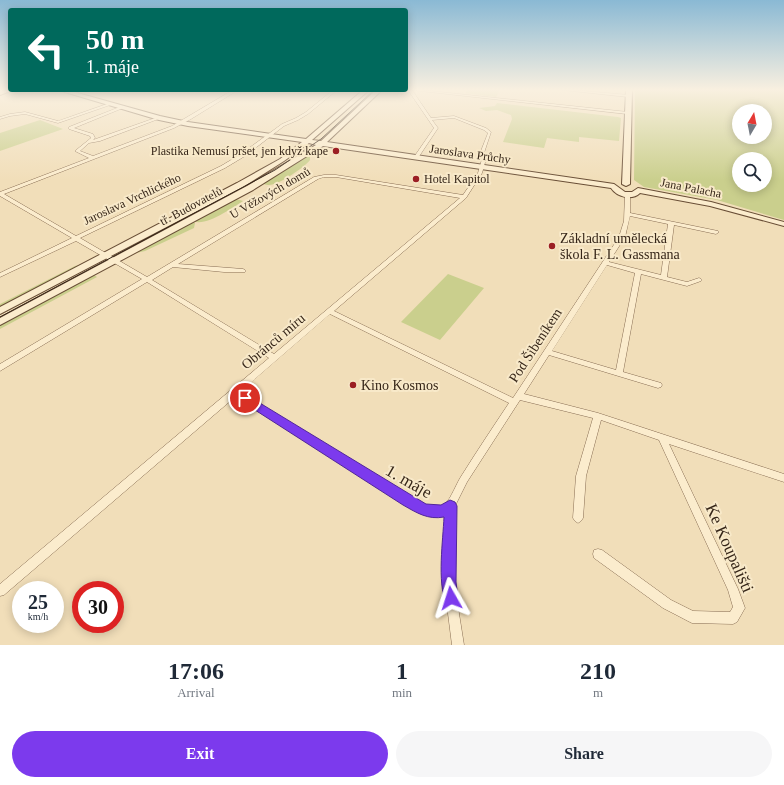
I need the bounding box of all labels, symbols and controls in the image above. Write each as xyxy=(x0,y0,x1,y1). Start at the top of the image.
icon: left xyxy=(20,24,72,76)
text: 50 m xyxy=(86,24,144,55)
text: 1. máje xyxy=(86,57,139,77)
north arrow xyxy=(732,104,772,144)
map controls xyxy=(732,104,772,192)
street label: Jaroslava Průchy xyxy=(429,141,511,167)
place label: Plastika Nemusí pršet, jen když kape xyxy=(151,144,328,158)
marker: Plastika Nemusí pršet, jen když kape xyxy=(331,146,341,156)
button: search xyxy=(732,152,772,192)
street label: U Věžových domů xyxy=(227,164,313,222)
street label: Jaroslava Vrchlického xyxy=(81,170,183,228)
place label: Hotel Kapitol xyxy=(424,172,490,186)
marker: Hotel Kapitol xyxy=(411,174,421,184)
street label: Jana Palacha xyxy=(659,175,723,201)
street label: tř. Budovatelů xyxy=(157,184,225,228)
place label: Základní umělecká škola F. L. Gassmana xyxy=(560,231,681,262)
marker: Základní umělecká škola F. L. Gassmana xyxy=(547,241,557,251)
street label: Pod Šibeníkem xyxy=(505,305,565,385)
street label: Obránců míru xyxy=(239,311,308,372)
place label: Kino Kosmos xyxy=(361,378,438,393)
marker: Kino Kosmos xyxy=(348,380,358,390)
pin xyxy=(228,381,262,415)
icon: arrive xyxy=(234,387,256,409)
street label: 1. máje xyxy=(382,461,435,502)
street label: Ke Koupališti xyxy=(702,501,758,596)
position arrow xyxy=(430,577,472,619)
speed limit sign: 30 xyxy=(72,581,124,633)
text: 25 xyxy=(28,591,48,613)
text: km/h xyxy=(28,611,48,622)
text: 17:06 xyxy=(168,658,224,684)
text: 1 xyxy=(396,658,408,684)
text: 210 xyxy=(580,658,616,684)
text: Arrival xyxy=(177,685,215,700)
text: min xyxy=(392,685,412,700)
text: m xyxy=(593,685,603,700)
button: Exit xyxy=(12,731,388,777)
button: Share xyxy=(396,731,772,777)

